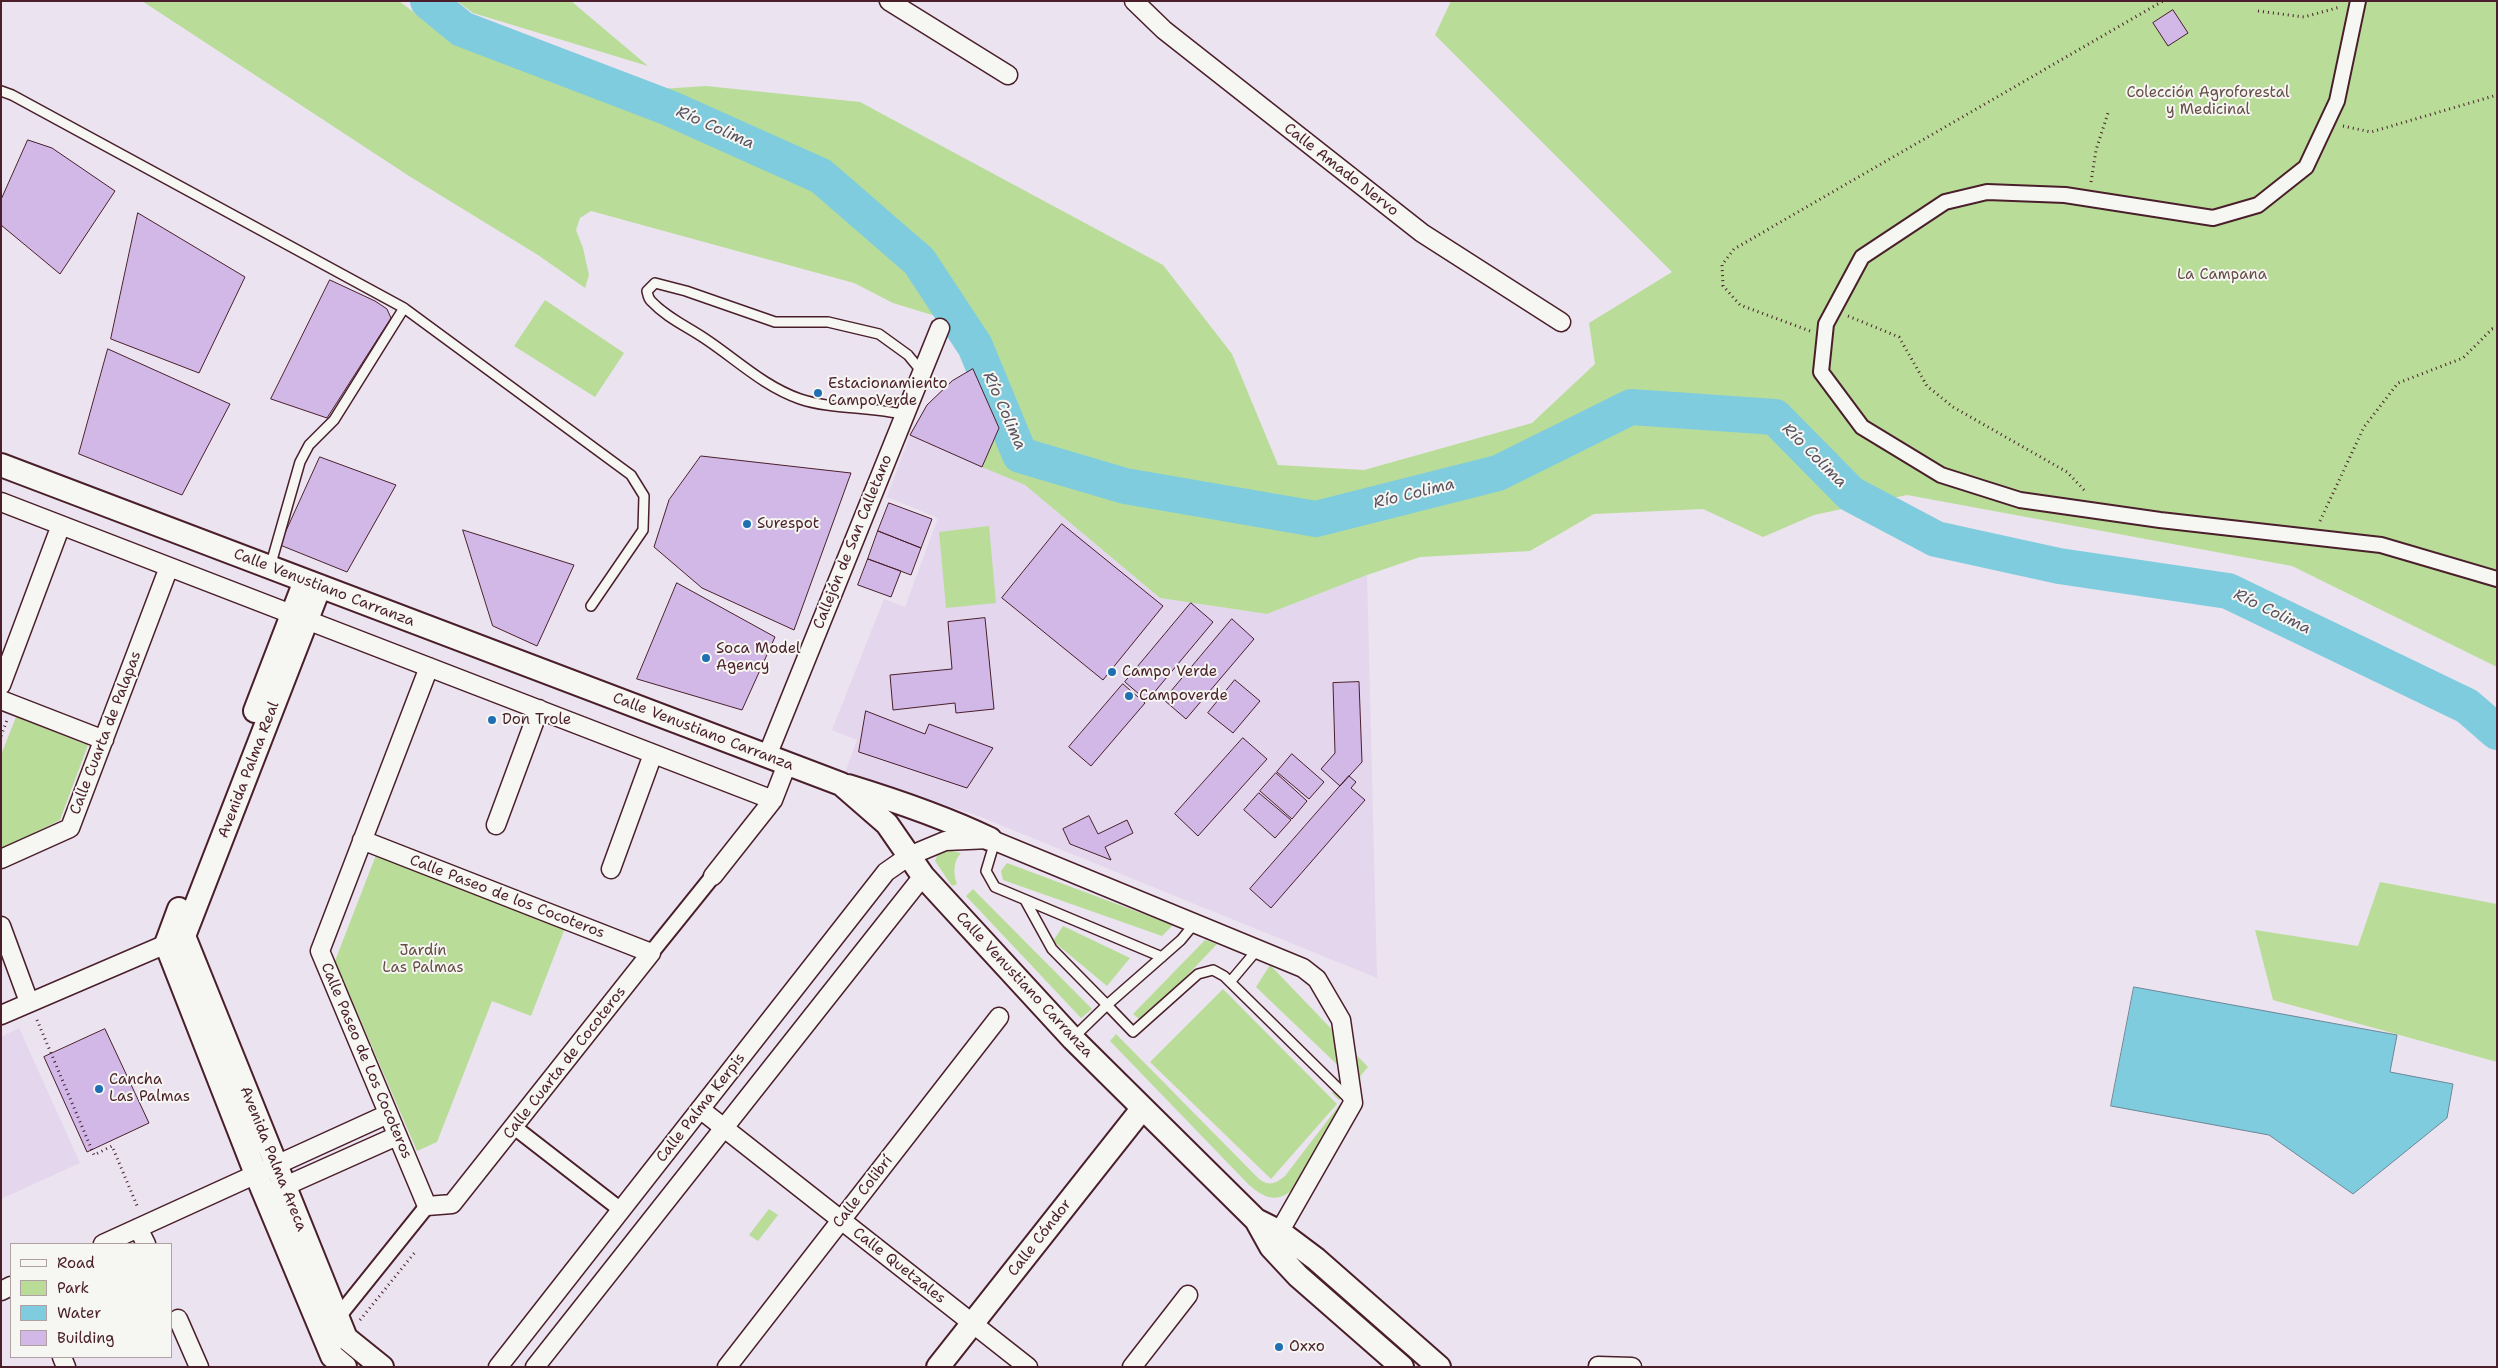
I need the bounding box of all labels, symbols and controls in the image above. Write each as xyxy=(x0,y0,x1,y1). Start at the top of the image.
park label: Colección Agroforestal y Medicinal xyxy=(2126,84,2290,119)
water label: Río Colima xyxy=(673,102,757,154)
street label: Calle Amado Nervo xyxy=(1280,120,1402,220)
park label: La Campana xyxy=(2177,266,2267,284)
water label: Río Colima xyxy=(978,369,1030,453)
place label: Estacionamiento CampoVerde xyxy=(828,375,948,410)
marker: Estacionamiento CampoVerde xyxy=(812,387,824,399)
water label: Río Colima xyxy=(1778,420,1850,492)
street label: Callejón de San Calletano xyxy=(810,452,896,632)
water label: Río Colima xyxy=(1371,475,1457,513)
place label: Surespot xyxy=(757,515,819,533)
marker: Surespot xyxy=(741,518,753,530)
street label: Calle Venustiano Carranza xyxy=(231,545,417,631)
water label: Río Colima xyxy=(2230,585,2314,639)
place label: Soca Model Agency xyxy=(716,640,801,675)
street label: Calle Cuarta de Palapas xyxy=(66,649,146,817)
marker: Soca Model Agency xyxy=(700,652,712,664)
place label: Campo Verde xyxy=(1122,663,1217,681)
marker: Campo Verde xyxy=(1106,666,1118,678)
place label: Campoverde xyxy=(1139,687,1228,705)
street label: Calle Venustiano Carranza xyxy=(610,689,796,775)
marker: Campoverde xyxy=(1123,690,1135,702)
street label: Avenida Palma Real xyxy=(215,699,283,841)
place label: Don Trole xyxy=(502,711,571,729)
marker: Don Trole xyxy=(486,714,498,726)
street label: Calle Paseo de los Cocoteros xyxy=(407,851,607,943)
street label: Calle Venustiano Carranza xyxy=(952,908,1096,1062)
park label: Jardín Las Palmas xyxy=(382,942,464,977)
street label: Calle Paseo de Los Cocoteros xyxy=(316,960,416,1162)
street label: Calle Cuarta de Cocoteros xyxy=(500,983,630,1143)
street label: Calle Palma Kerpis xyxy=(653,1050,749,1166)
place label: Cancha Las Palmas xyxy=(109,1071,190,1106)
marker: Cancha Las Palmas xyxy=(93,1083,105,1095)
street label: Avenida Palma Areca xyxy=(236,1084,310,1234)
street label: Calle Colibrí xyxy=(829,1152,897,1232)
street label: Calle Cóndor xyxy=(1004,1196,1076,1280)
street label: Calle Quetzales xyxy=(849,1224,949,1308)
legend xyxy=(10,1243,172,1358)
text: Road xyxy=(57,1253,95,1273)
text: Park xyxy=(57,1278,89,1298)
text: Water xyxy=(57,1303,101,1323)
text: Building xyxy=(57,1328,114,1348)
place label: Oxxo xyxy=(1289,1338,1325,1356)
marker: Oxxo xyxy=(1273,1341,1285,1353)

